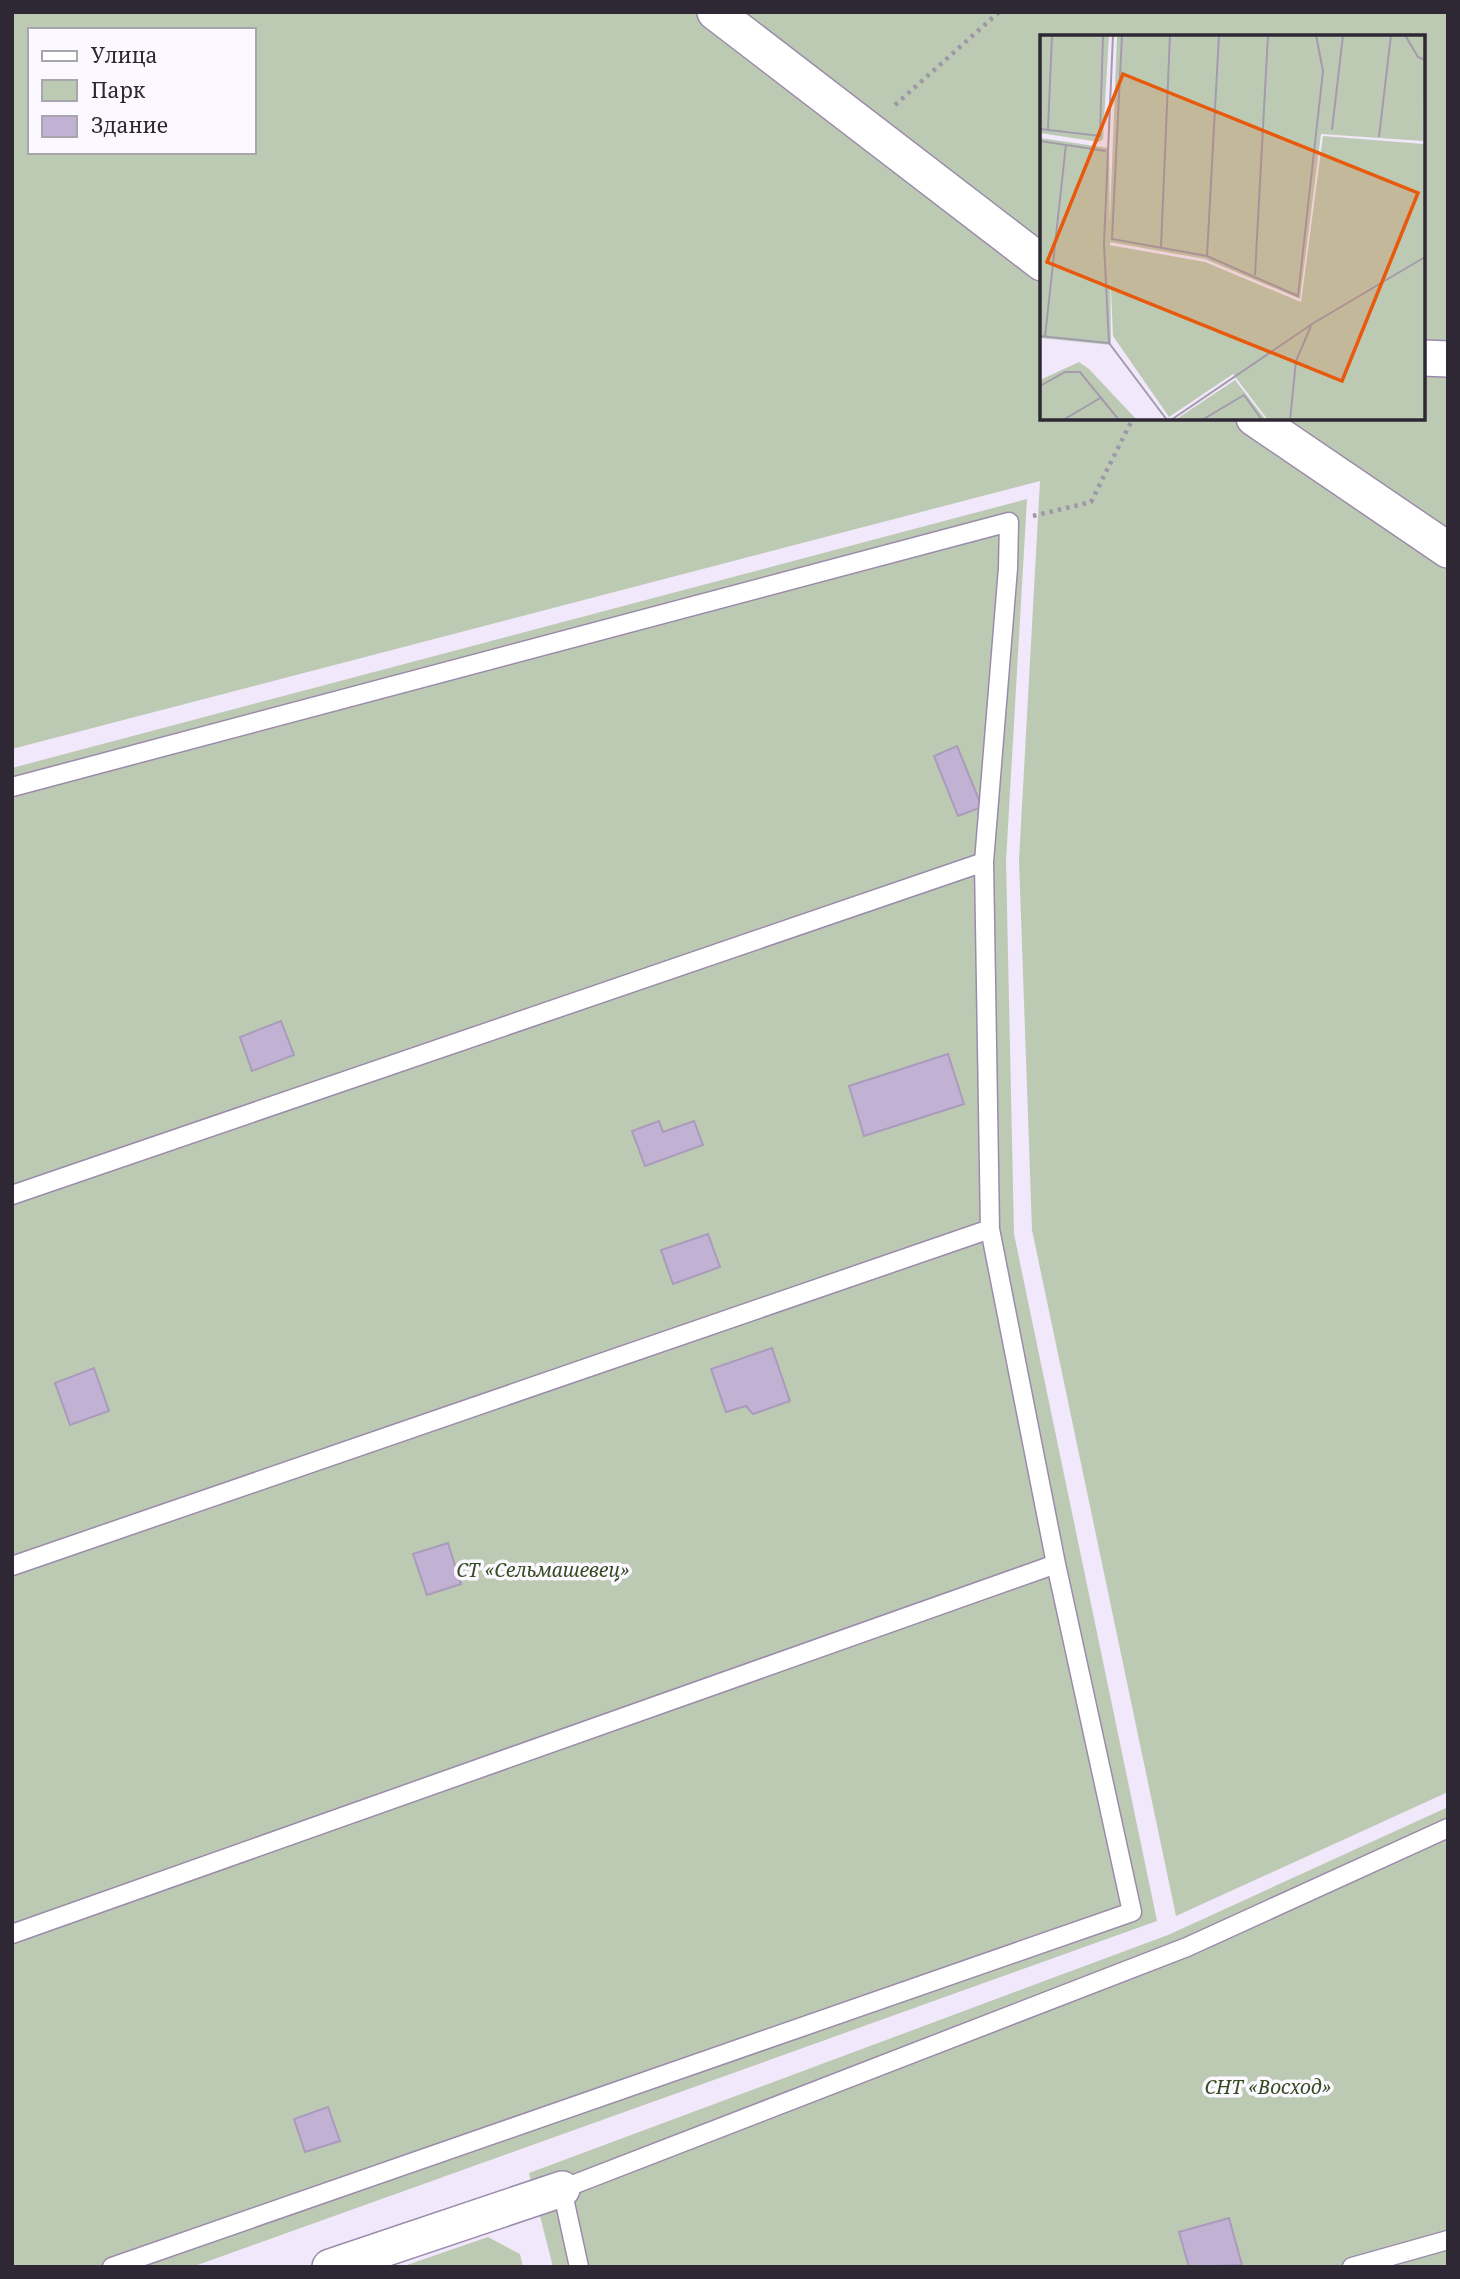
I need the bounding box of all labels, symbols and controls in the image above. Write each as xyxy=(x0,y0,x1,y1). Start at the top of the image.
legend xyxy=(28,28,256,154)
inset map xyxy=(1040,35,1425,420)
text: Улица xyxy=(91,41,158,69)
text: Парк xyxy=(91,76,146,104)
text: Здание xyxy=(91,111,168,139)
park label: СТ «Сельмашевец» xyxy=(456,1557,630,1583)
park label: СНТ «Восход» xyxy=(1204,2074,1332,2100)

